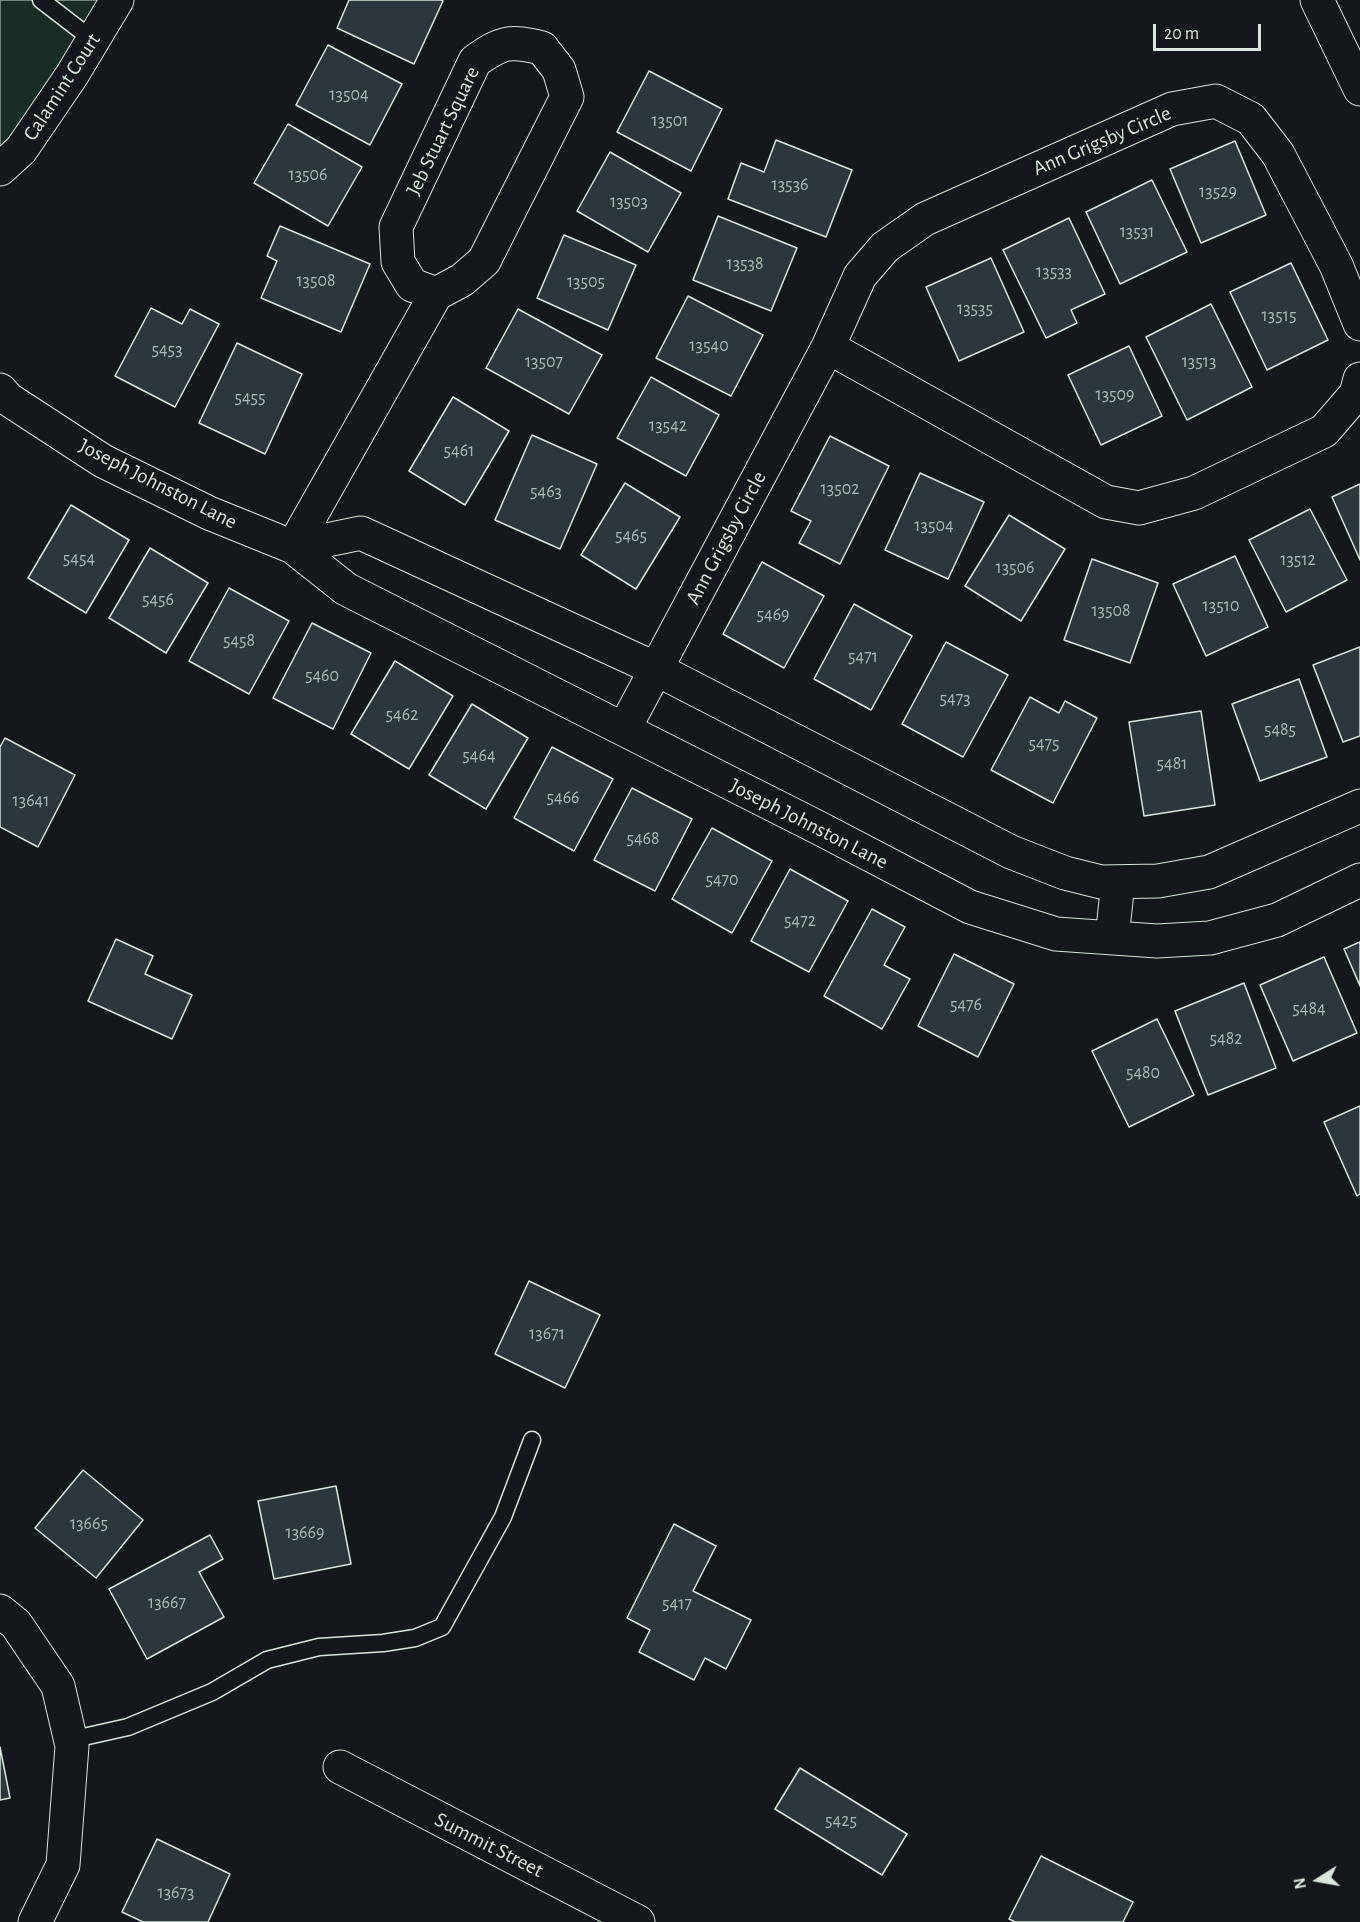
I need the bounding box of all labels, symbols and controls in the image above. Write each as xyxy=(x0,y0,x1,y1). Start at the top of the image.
scale bar xyxy=(1156,12,1264,50)
text: 20 m xyxy=(1164,25,1199,43)
street label: Calamint Court xyxy=(18,29,106,145)
street label: Jeb Stuart Square xyxy=(401,62,485,200)
house number: 13504 xyxy=(329,84,369,106)
street label: Ann Grigsby Circle xyxy=(1029,101,1175,181)
house number: 13501 xyxy=(652,110,688,132)
house number: 13506 xyxy=(288,164,328,186)
house number: 13536 xyxy=(771,174,809,196)
house number: 13529 xyxy=(1199,181,1237,203)
house number: 13503 xyxy=(610,191,648,213)
house number: 13531 xyxy=(1120,221,1154,243)
house number: 13538 xyxy=(726,253,764,275)
house number: 13533 xyxy=(1036,261,1072,283)
house number: 13508 xyxy=(296,270,336,292)
house number: 13505 xyxy=(567,271,605,293)
house number: 13535 xyxy=(957,298,993,320)
house number: 13515 xyxy=(1262,305,1296,327)
house number: 13540 xyxy=(689,335,729,357)
house number: 5453 xyxy=(151,339,183,361)
house number: 13507 xyxy=(525,351,563,373)
house number: 13513 xyxy=(1182,351,1216,373)
house number: 13509 xyxy=(1095,384,1135,406)
house number: 5455 xyxy=(234,387,266,409)
house number: 13542 xyxy=(649,415,687,437)
street label: Joseph Johnston Lane xyxy=(75,433,241,535)
house number: 5461 xyxy=(444,440,474,462)
street label: Ann Grigsby Circle xyxy=(680,467,772,609)
house number: 13502 xyxy=(821,478,859,500)
house number: 5463 xyxy=(530,481,562,503)
house number: 13504 xyxy=(914,515,954,537)
house number: 5465 xyxy=(615,525,647,547)
house number: 5454 xyxy=(63,548,95,570)
house number: 13512 xyxy=(1280,549,1316,571)
house number: 13506 xyxy=(995,557,1035,579)
house number: 5456 xyxy=(142,589,174,611)
house number: 13510 xyxy=(1203,595,1239,617)
house number: 13508 xyxy=(1091,600,1131,622)
house number: 5469 xyxy=(756,604,790,626)
house number: 5458 xyxy=(223,630,255,652)
house number: 5471 xyxy=(848,646,878,668)
house number: 5460 xyxy=(305,665,339,687)
house number: 5473 xyxy=(939,688,971,710)
house number: 5462 xyxy=(386,704,418,726)
house number: 5485 xyxy=(1264,719,1296,741)
house number: 5475 xyxy=(1028,733,1060,755)
house number: 5464 xyxy=(462,745,496,767)
house number: 5481 xyxy=(1157,753,1187,775)
street label: Joseph Johnston Lane xyxy=(726,773,892,875)
house number: 5466 xyxy=(546,787,580,809)
house number: 13641 xyxy=(13,790,49,812)
house number: 5468 xyxy=(626,828,660,850)
house number: 5470 xyxy=(705,869,739,891)
house number: 5472 xyxy=(784,910,816,932)
house number: 5476 xyxy=(950,994,982,1016)
house number: 5484 xyxy=(1292,998,1326,1020)
house number: 5482 xyxy=(1210,1028,1242,1050)
house number: 5480 xyxy=(1126,1062,1160,1084)
house number: 13671 xyxy=(529,1323,565,1345)
house number: 13665 xyxy=(70,1513,108,1535)
house number: 13669 xyxy=(286,1522,324,1544)
house number: 13667 xyxy=(148,1592,186,1614)
house number: 5417 xyxy=(662,1593,692,1615)
street label: Summit Street xyxy=(430,1807,548,1883)
house number: 5425 xyxy=(825,1810,857,1832)
north arrow xyxy=(1288,1850,1348,1910)
text: N xyxy=(1291,1876,1309,1890)
house number: 13673 xyxy=(158,1882,194,1904)

